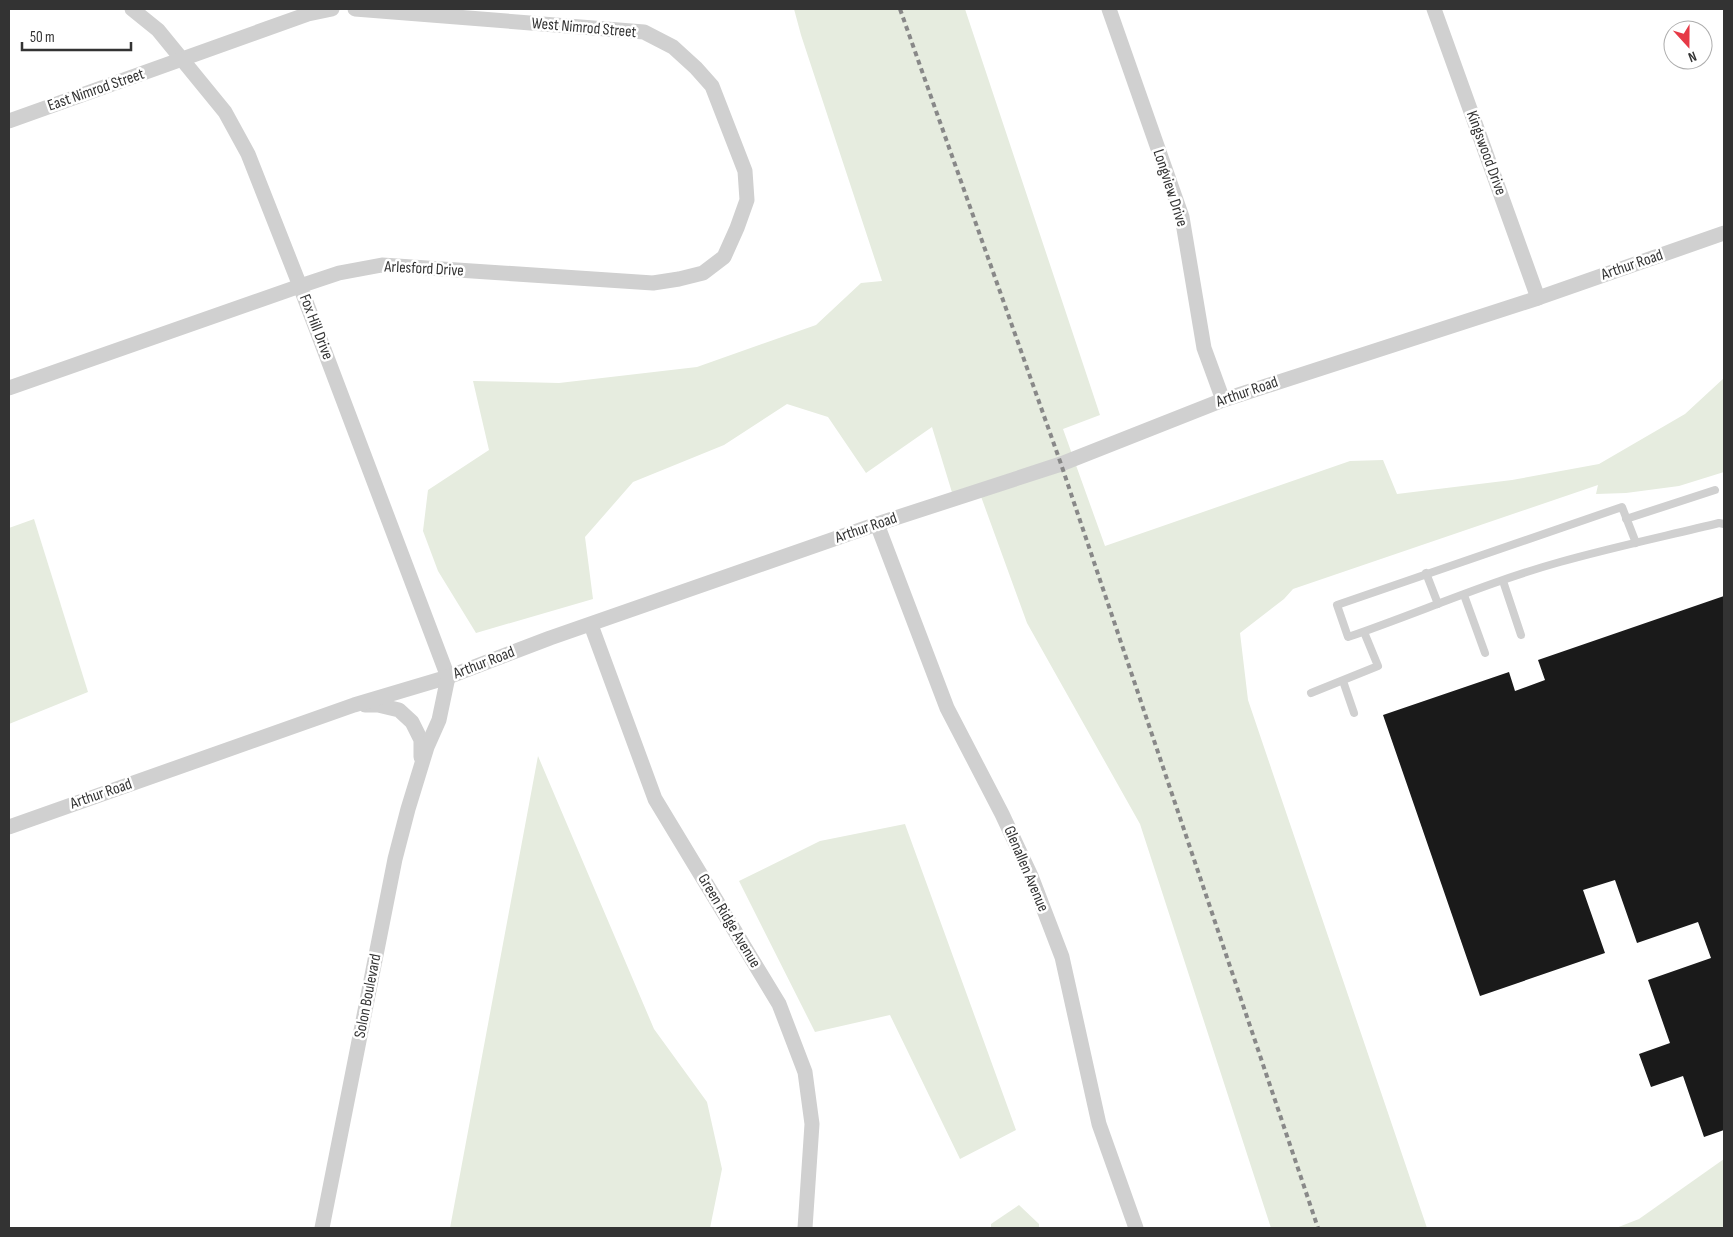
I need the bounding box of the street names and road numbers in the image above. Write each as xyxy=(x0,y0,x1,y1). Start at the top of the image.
street label: West Nimrod Street xyxy=(531,14,637,42)
street label: East Nimrod Street xyxy=(45,65,147,115)
street label: Kingswood Drive xyxy=(1462,108,1510,198)
street label: Longview Drive xyxy=(1149,147,1191,229)
street label: Arthur Road xyxy=(1598,246,1665,285)
street label: Arlesford Drive xyxy=(383,257,464,281)
street label: Fox Hill Drive xyxy=(295,292,337,362)
street label: Arthur Road xyxy=(1213,373,1280,412)
street label: Arthur Road xyxy=(832,509,899,548)
street label: Arthur Road xyxy=(450,643,517,684)
street label: Arthur Road xyxy=(67,775,134,814)
street label: Glenallen Avenue xyxy=(999,823,1053,915)
street label: Green Ridge Avenue xyxy=(694,871,764,971)
street label: Solon Boulevard xyxy=(351,952,385,1040)

